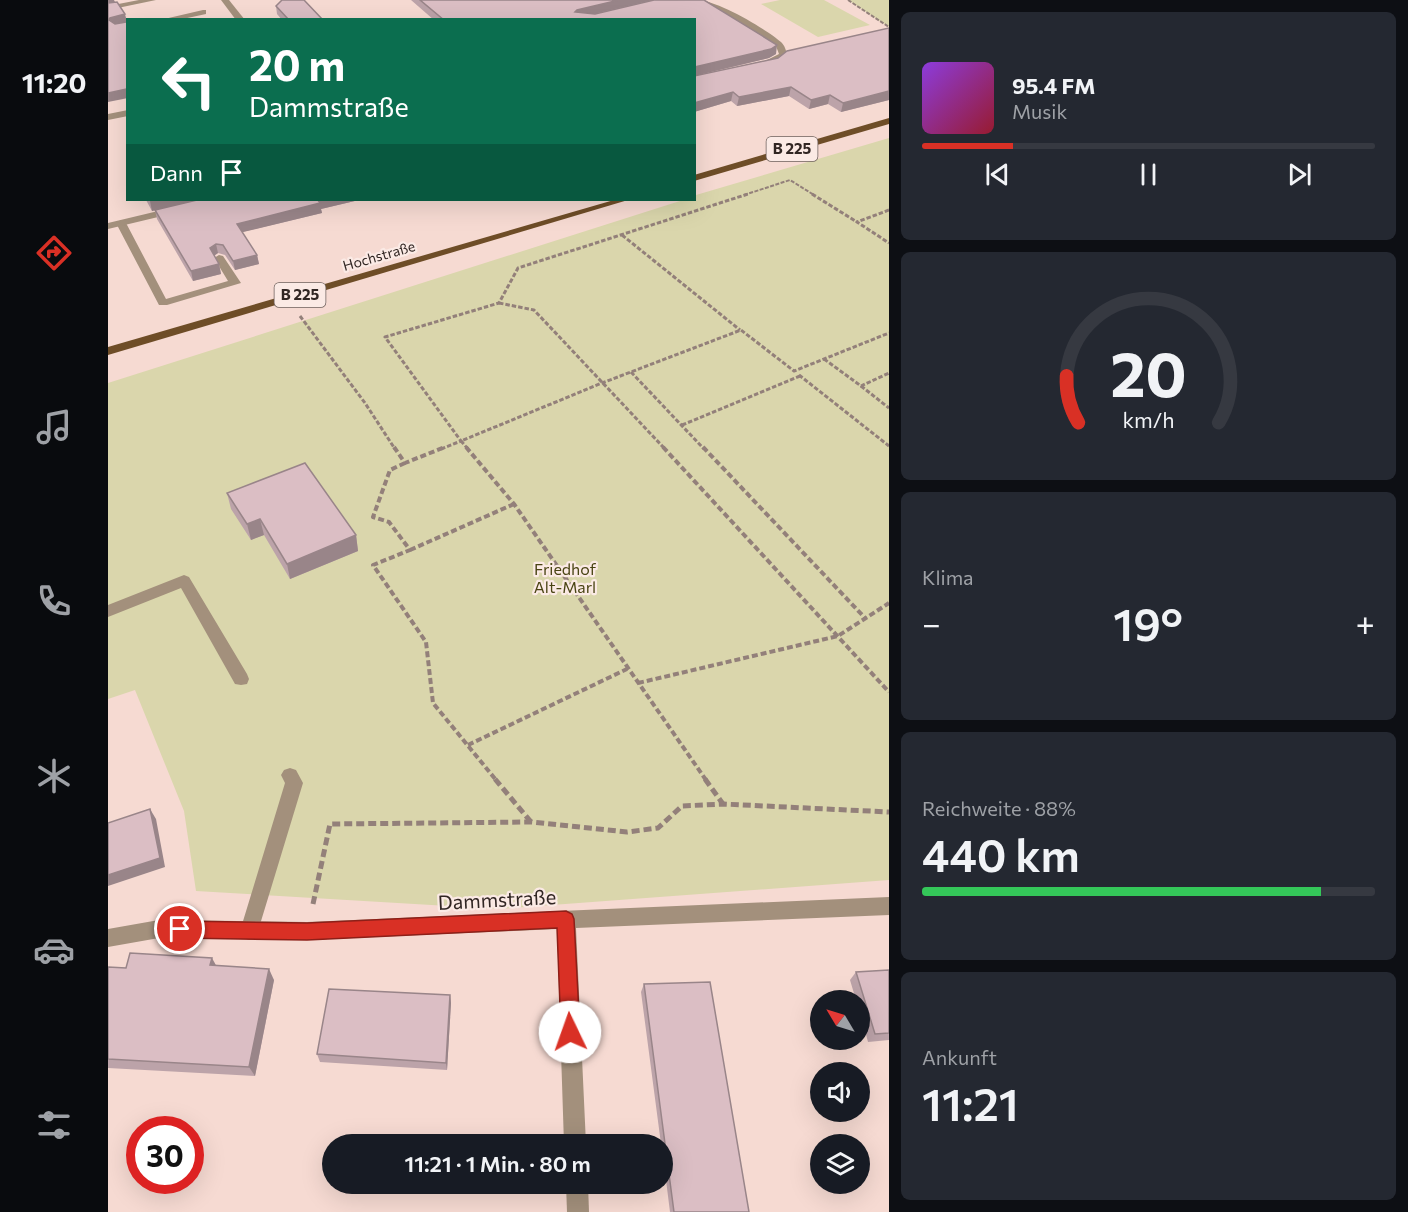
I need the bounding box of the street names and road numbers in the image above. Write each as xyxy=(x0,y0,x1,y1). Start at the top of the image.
road number: B 225 xyxy=(766,137,818,161)
street label: Hochstraße xyxy=(341,237,417,274)
road number: B 225 xyxy=(274,283,326,307)
street label: Dammstraße xyxy=(437,884,557,914)

